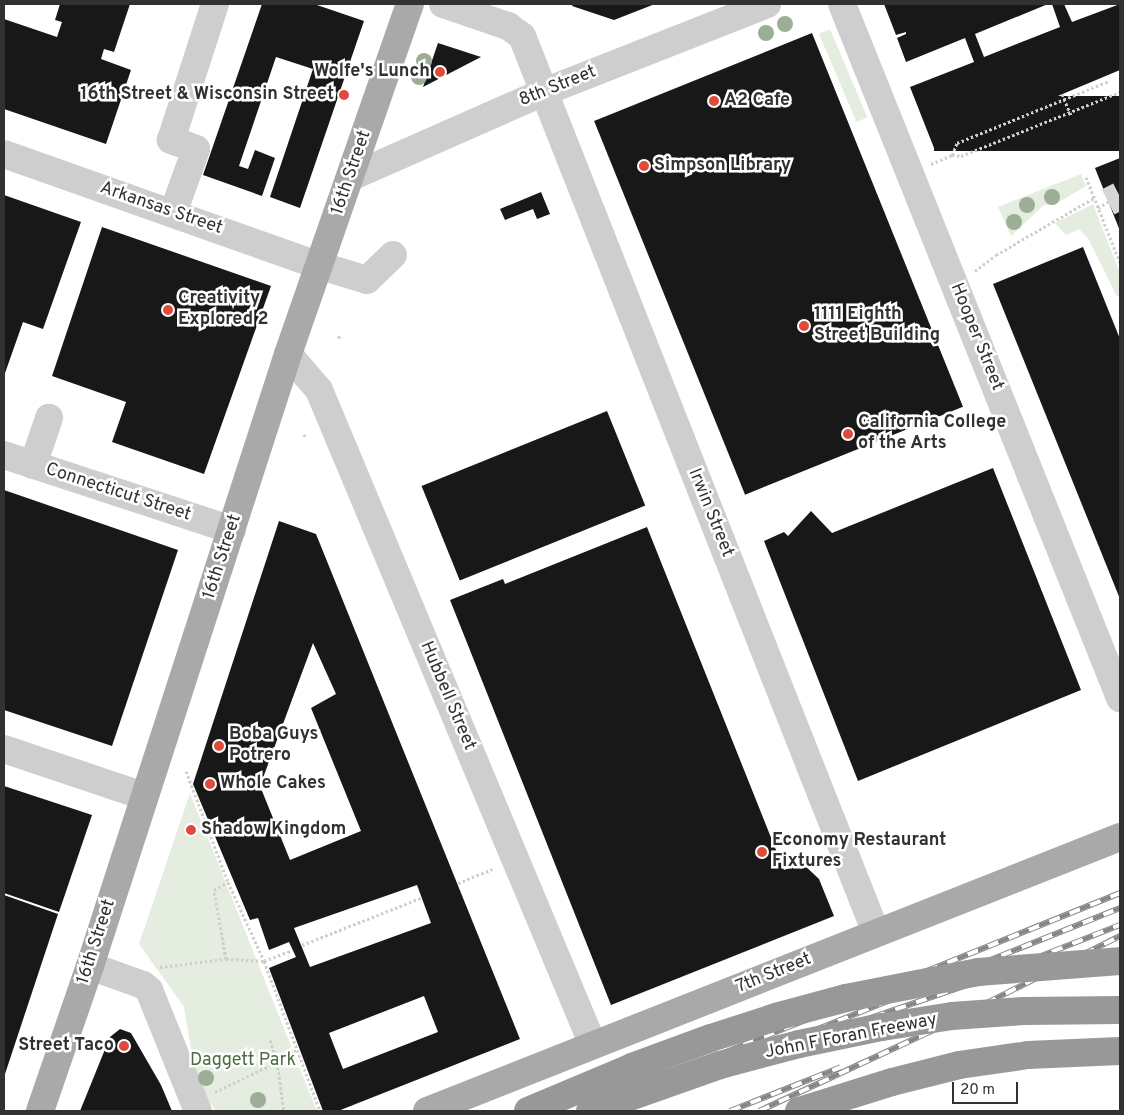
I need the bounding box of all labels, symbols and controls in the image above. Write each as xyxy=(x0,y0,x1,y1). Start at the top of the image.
place label: Wolfe's Lunch xyxy=(314,61,430,83)
street label: 8th Street xyxy=(516,62,600,112)
marker: Wolfe's Lunch xyxy=(434,66,446,78)
place label: 16th Street & Wisconsin Street xyxy=(80,84,334,106)
marker: 16th Street & Wisconsin Street xyxy=(338,89,350,101)
place label: A2 Cafe xyxy=(724,90,790,112)
marker: A2 Cafe xyxy=(708,95,720,107)
street label: 16th Street xyxy=(327,128,377,218)
place label: Simpson Library xyxy=(654,155,791,177)
marker: Simpson Library xyxy=(638,160,650,172)
street label: Arkansas Street xyxy=(97,178,225,240)
street label: Hooper Street xyxy=(945,280,1007,394)
place label: Creativity Explored 2 xyxy=(178,289,269,332)
marker: Creativity Explored 2 xyxy=(162,304,174,316)
place label: 1111 Eighth Street Building xyxy=(814,305,940,348)
marker: 1111 Eighth Street Building xyxy=(798,320,810,332)
place label: California College of the Arts xyxy=(858,413,1006,456)
marker: California College of the Arts xyxy=(842,428,854,440)
street label: Connecticut Street xyxy=(42,459,194,527)
street label: Irwin Street xyxy=(682,466,738,560)
street label: 16th Street xyxy=(199,512,247,602)
street label: Hubbell Street xyxy=(414,638,480,754)
place label: Boba Guys Potrero xyxy=(229,725,318,768)
marker: Boba Guys Potrero xyxy=(213,740,225,752)
place label: Whole Cakes xyxy=(220,773,326,795)
marker: Whole Cakes xyxy=(204,778,216,790)
place label: Shadow Kingdom xyxy=(201,819,346,841)
marker: Shadow Kingdom xyxy=(185,824,197,836)
place label: Economy Restaurant Fixtures xyxy=(772,831,946,874)
marker: Economy Restaurant Fixtures xyxy=(756,846,768,858)
street label: 16th Street xyxy=(73,897,121,987)
street label: 7th Street xyxy=(733,949,815,999)
street label: John F Foran Freeway xyxy=(763,1010,939,1064)
place label: Street Taco xyxy=(18,1035,114,1057)
marker: Street Taco xyxy=(118,1040,130,1052)
park label: Daggett Park xyxy=(190,1050,296,1072)
scale bar xyxy=(954,1072,1020,1104)
text: 20 m xyxy=(960,1081,995,1100)

